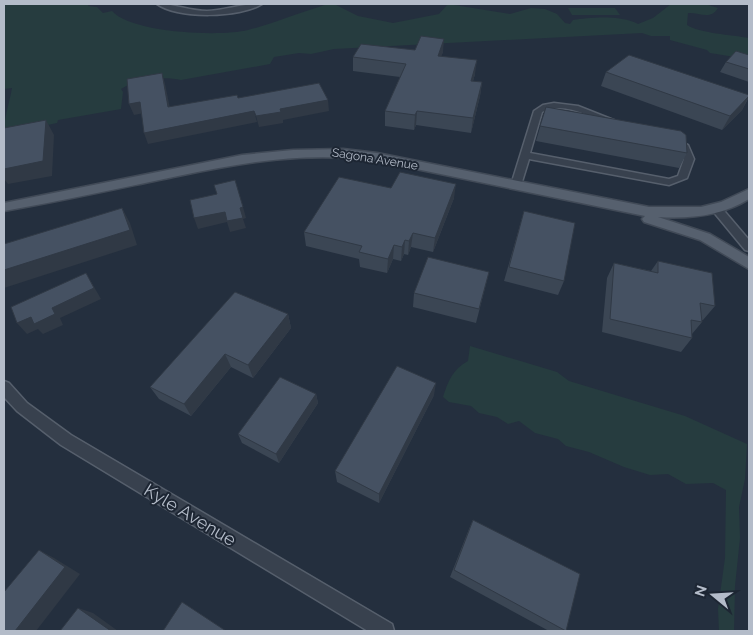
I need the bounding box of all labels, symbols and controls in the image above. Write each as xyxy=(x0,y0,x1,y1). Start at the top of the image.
street label: Sagona Avenue xyxy=(331,145,419,173)
street label: Kyle Avenue xyxy=(141,479,240,550)
north arrow xyxy=(688,570,738,620)
text: N xyxy=(691,583,710,599)

